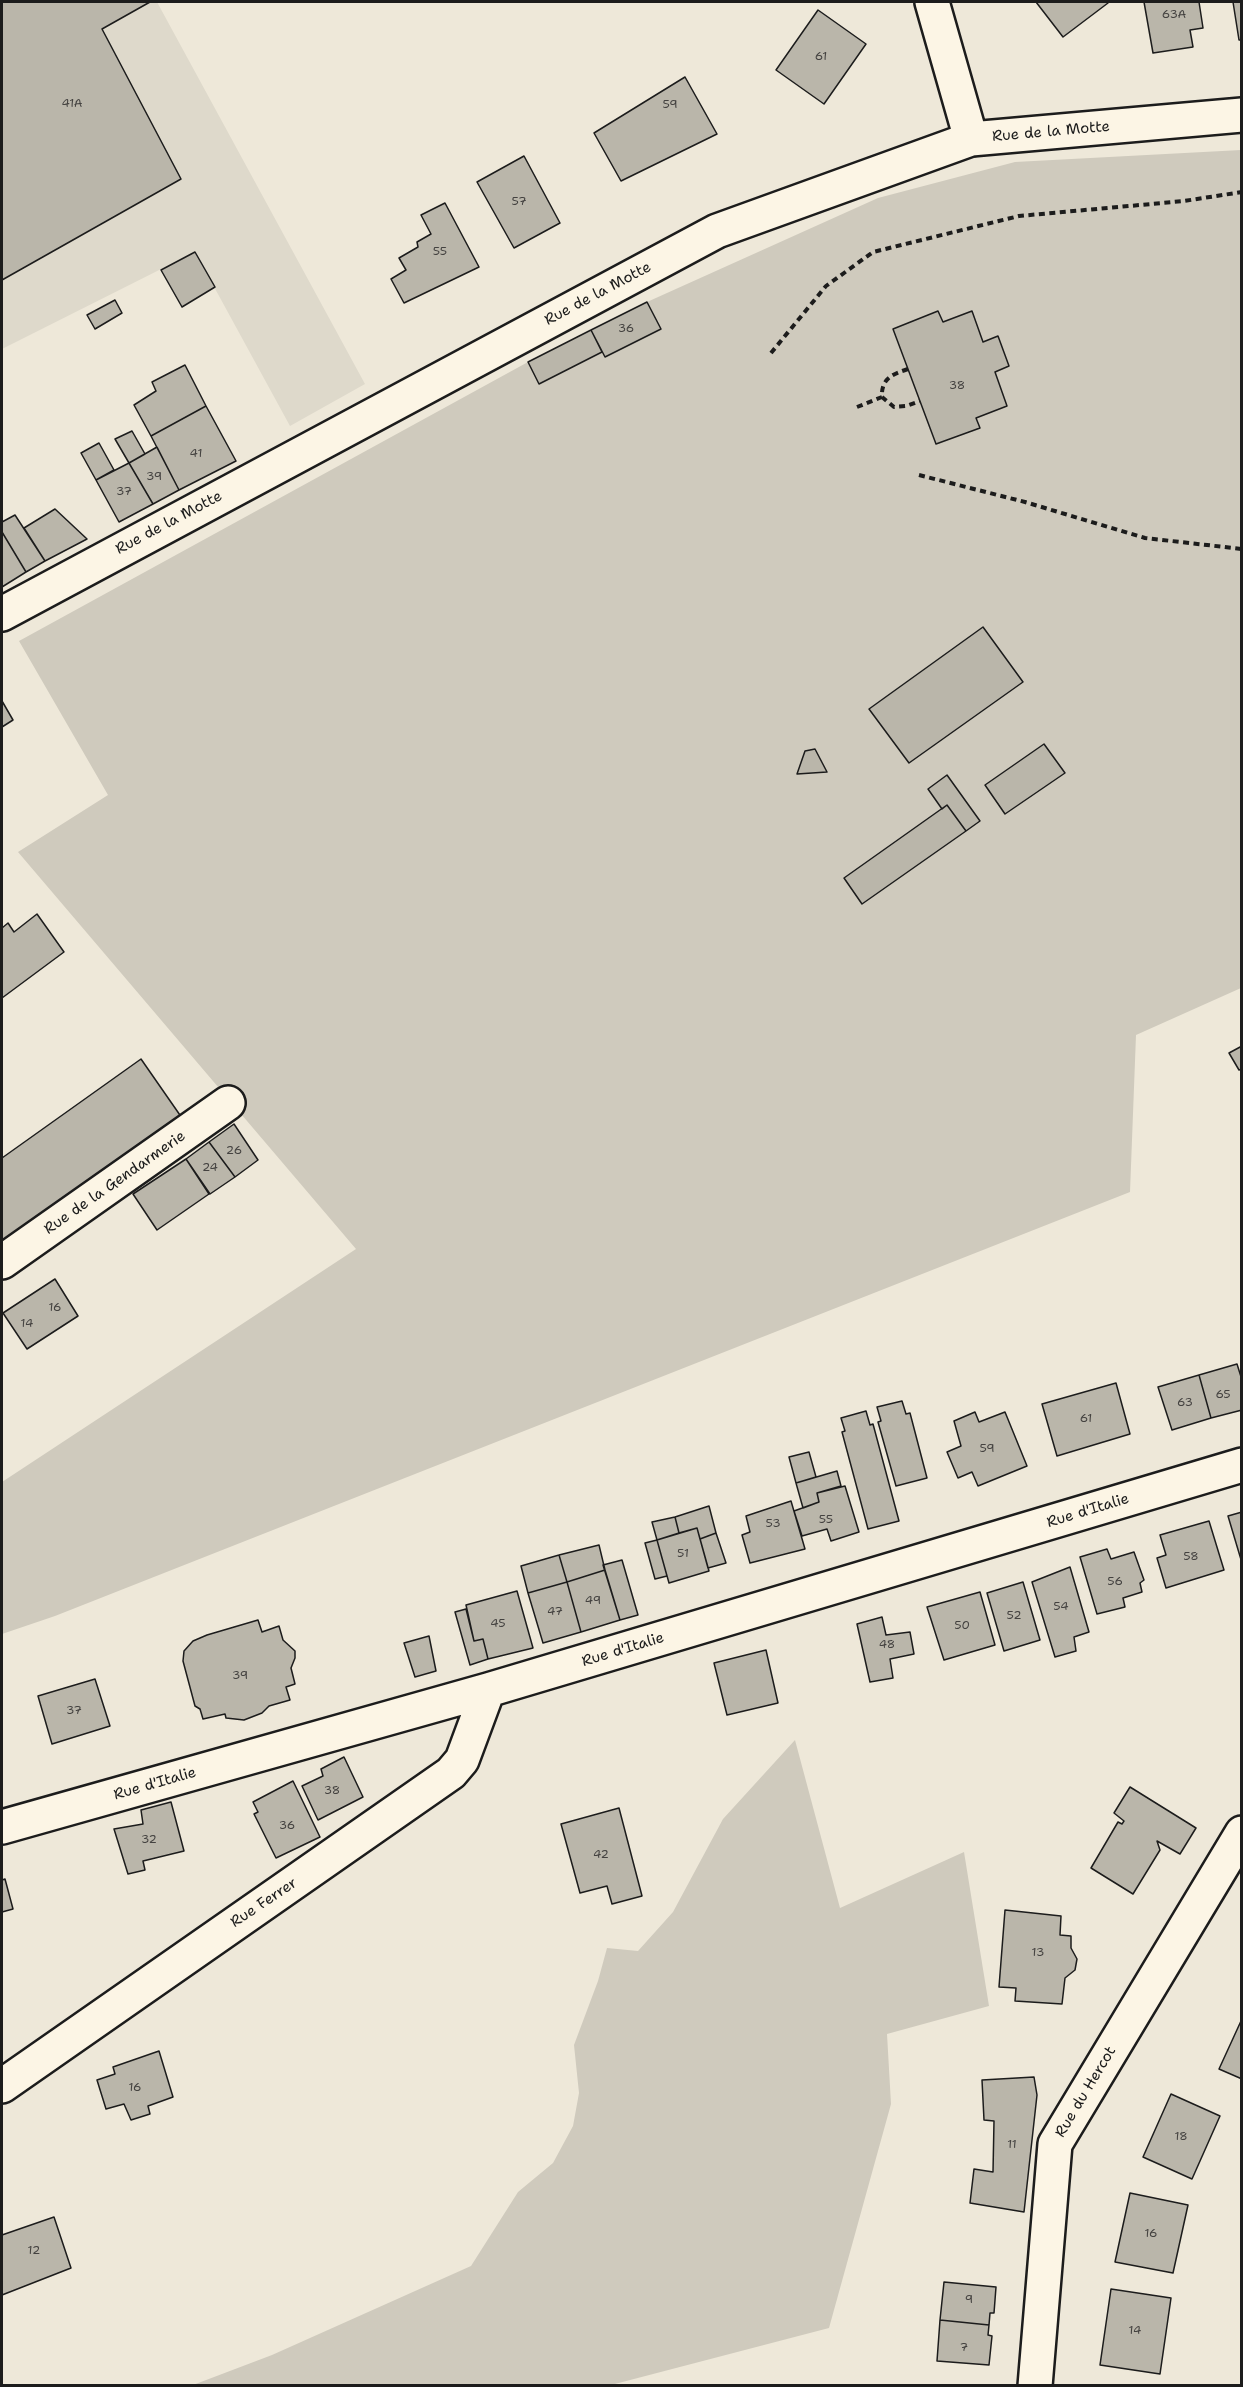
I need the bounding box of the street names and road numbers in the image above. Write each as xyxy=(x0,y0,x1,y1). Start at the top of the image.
street label: Rue de la Motte xyxy=(991,118,1111,146)
street label: Rue de la Motte xyxy=(542,258,654,330)
street label: Rue de la Motte xyxy=(113,487,225,559)
street label: Rue de la Gendarmerie xyxy=(41,1127,189,1239)
street label: Rue d'Italie xyxy=(1045,1490,1131,1532)
street label: Rue d'Italie xyxy=(580,1629,666,1671)
street label: Rue d'Italie xyxy=(112,1764,198,1804)
street label: Rue Ferrer xyxy=(227,1874,301,1932)
street label: Rue du Hercot xyxy=(1052,2043,1120,2141)

